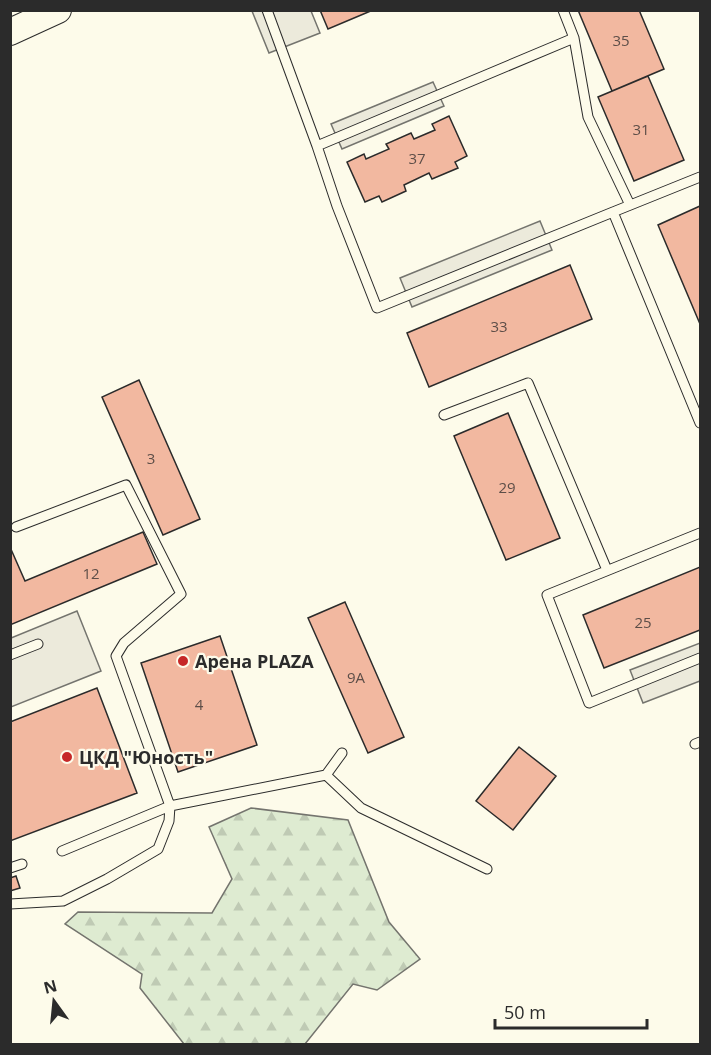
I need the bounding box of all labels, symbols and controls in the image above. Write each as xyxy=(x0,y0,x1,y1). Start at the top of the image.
house number: 35 xyxy=(612,30,630,50)
house number: 31 xyxy=(632,119,650,139)
house number: 37 xyxy=(408,148,426,168)
house number: 33 xyxy=(490,316,508,336)
house number: 3 xyxy=(147,448,155,468)
house number: 29 xyxy=(498,477,516,497)
house number: 12 xyxy=(82,563,100,583)
house number: 25 xyxy=(634,612,652,632)
place label: Арена PLAZA xyxy=(195,649,314,673)
marker: Арена PLAZA xyxy=(176,654,190,668)
house number: 9А xyxy=(347,667,366,687)
house number: 4 xyxy=(195,694,204,714)
place label: ЦКД "Юность" xyxy=(79,745,213,769)
marker: ЦКД "Юность" xyxy=(60,750,74,764)
north arrow xyxy=(24,971,84,1031)
text: N xyxy=(41,974,59,999)
scale bar xyxy=(495,992,646,1030)
text: 50 m xyxy=(504,1000,546,1024)

